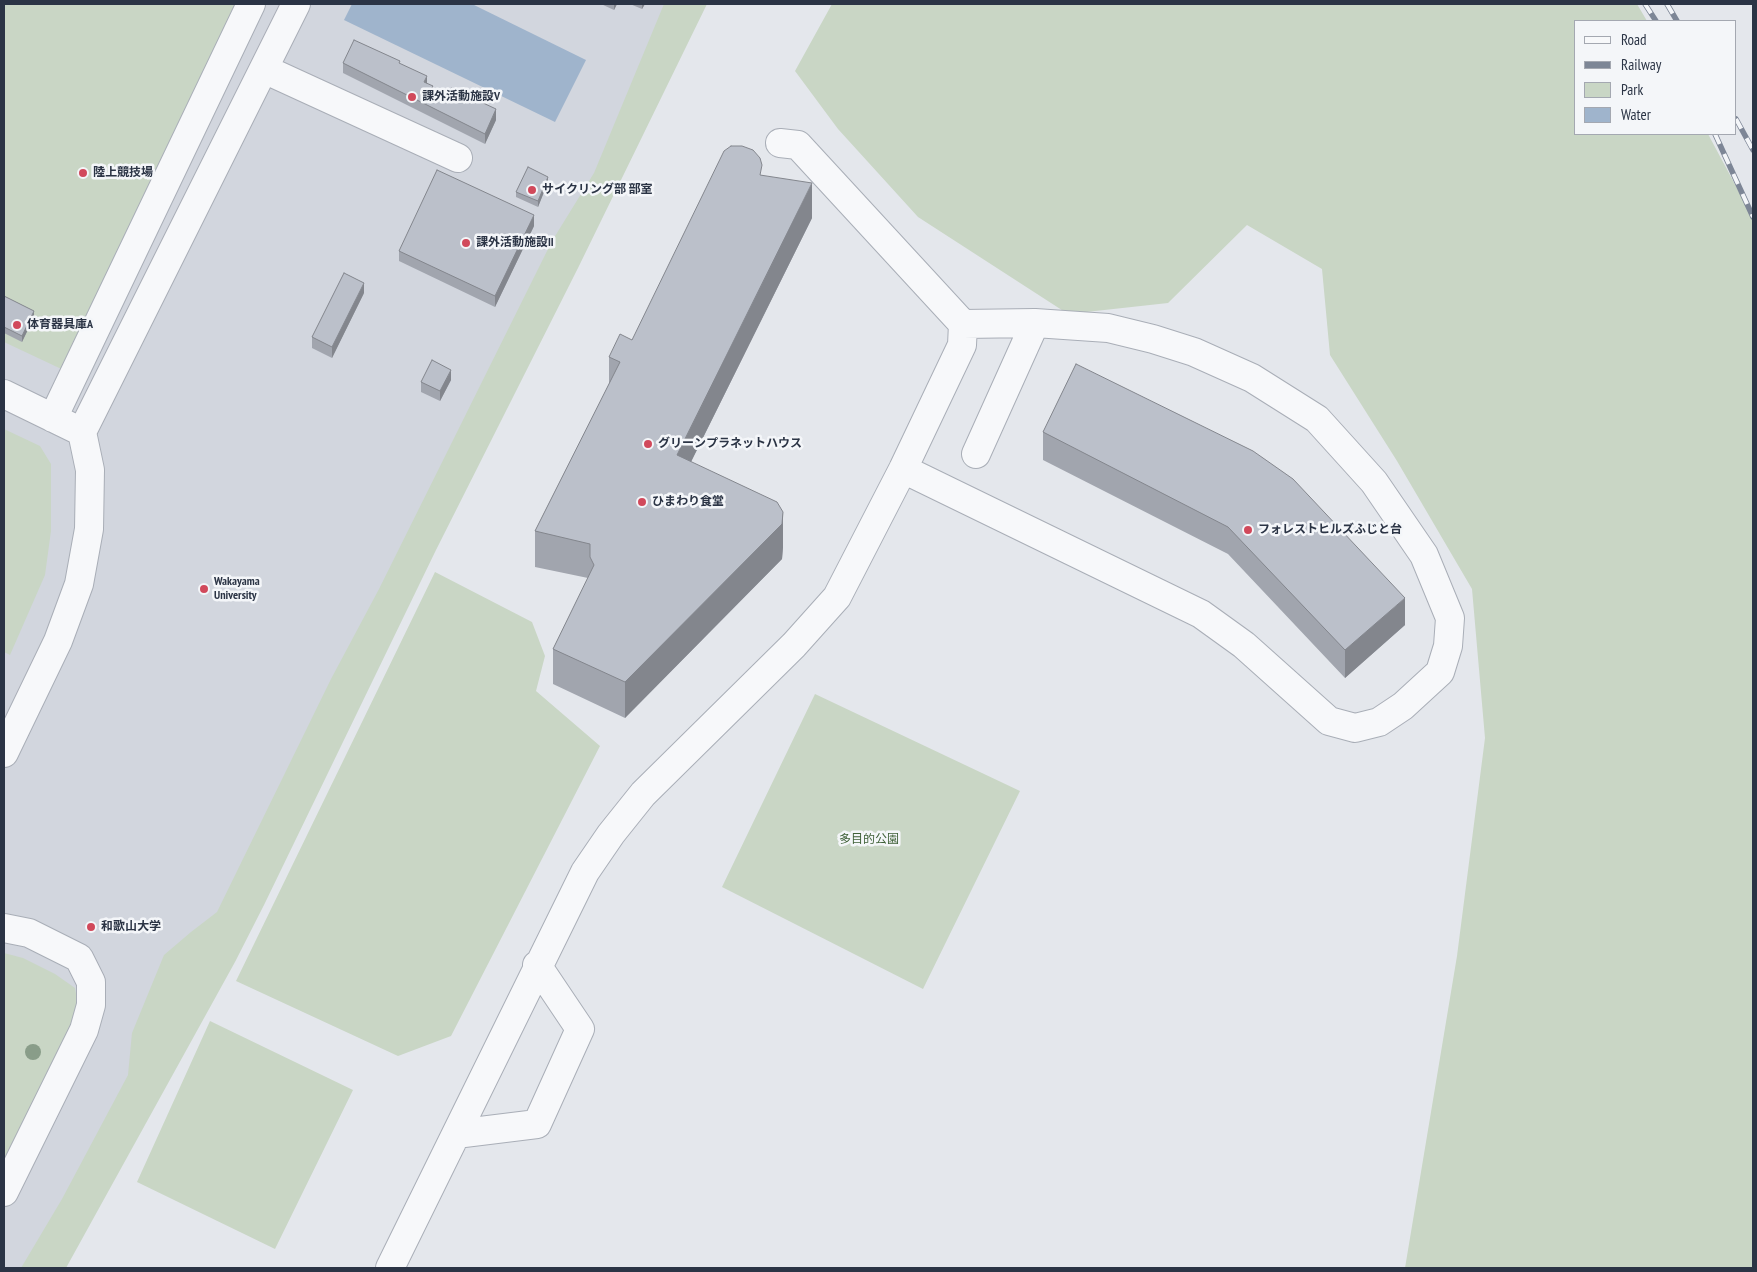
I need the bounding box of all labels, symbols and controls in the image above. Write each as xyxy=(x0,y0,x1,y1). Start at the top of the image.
legend xyxy=(1574,20,1737,135)
text: Road xyxy=(1621,30,1647,49)
text: Railway xyxy=(1621,55,1661,74)
text: Park xyxy=(1621,80,1643,99)
place label: 課外活動施設V xyxy=(422,90,500,104)
marker: 課外活動施設V xyxy=(406,91,418,103)
text: Water xyxy=(1621,105,1651,124)
place label: 陸上競技場 xyxy=(93,166,153,180)
marker: 陸上競技場 xyxy=(77,167,89,179)
place label: サイクリング部 部室 xyxy=(542,183,652,197)
marker: サイクリング部 部室 xyxy=(526,184,538,196)
place label: 課外活動施設II xyxy=(476,236,554,250)
marker: 課外活動施設II xyxy=(460,237,472,249)
place label: 体育器具庫A xyxy=(27,318,93,332)
marker: 体育器具庫A xyxy=(11,319,23,331)
place label: グリーンプラネットハウス xyxy=(658,437,802,451)
marker: グリーンプラネットハウス xyxy=(642,438,654,450)
place label: ひまわり食堂 xyxy=(652,495,724,509)
marker: ひまわり食堂 xyxy=(636,496,648,508)
place label: フォレストヒルズふじと台 xyxy=(1258,523,1402,537)
marker: フォレストヒルズふじと台 xyxy=(1242,524,1254,536)
place label: Wakayama University xyxy=(214,575,260,603)
marker: Wakayama University xyxy=(198,583,210,595)
park label: 多目的公園 xyxy=(839,833,899,847)
place label: 和歌山大学 xyxy=(101,920,161,934)
marker: 和歌山大学 xyxy=(85,921,97,933)

